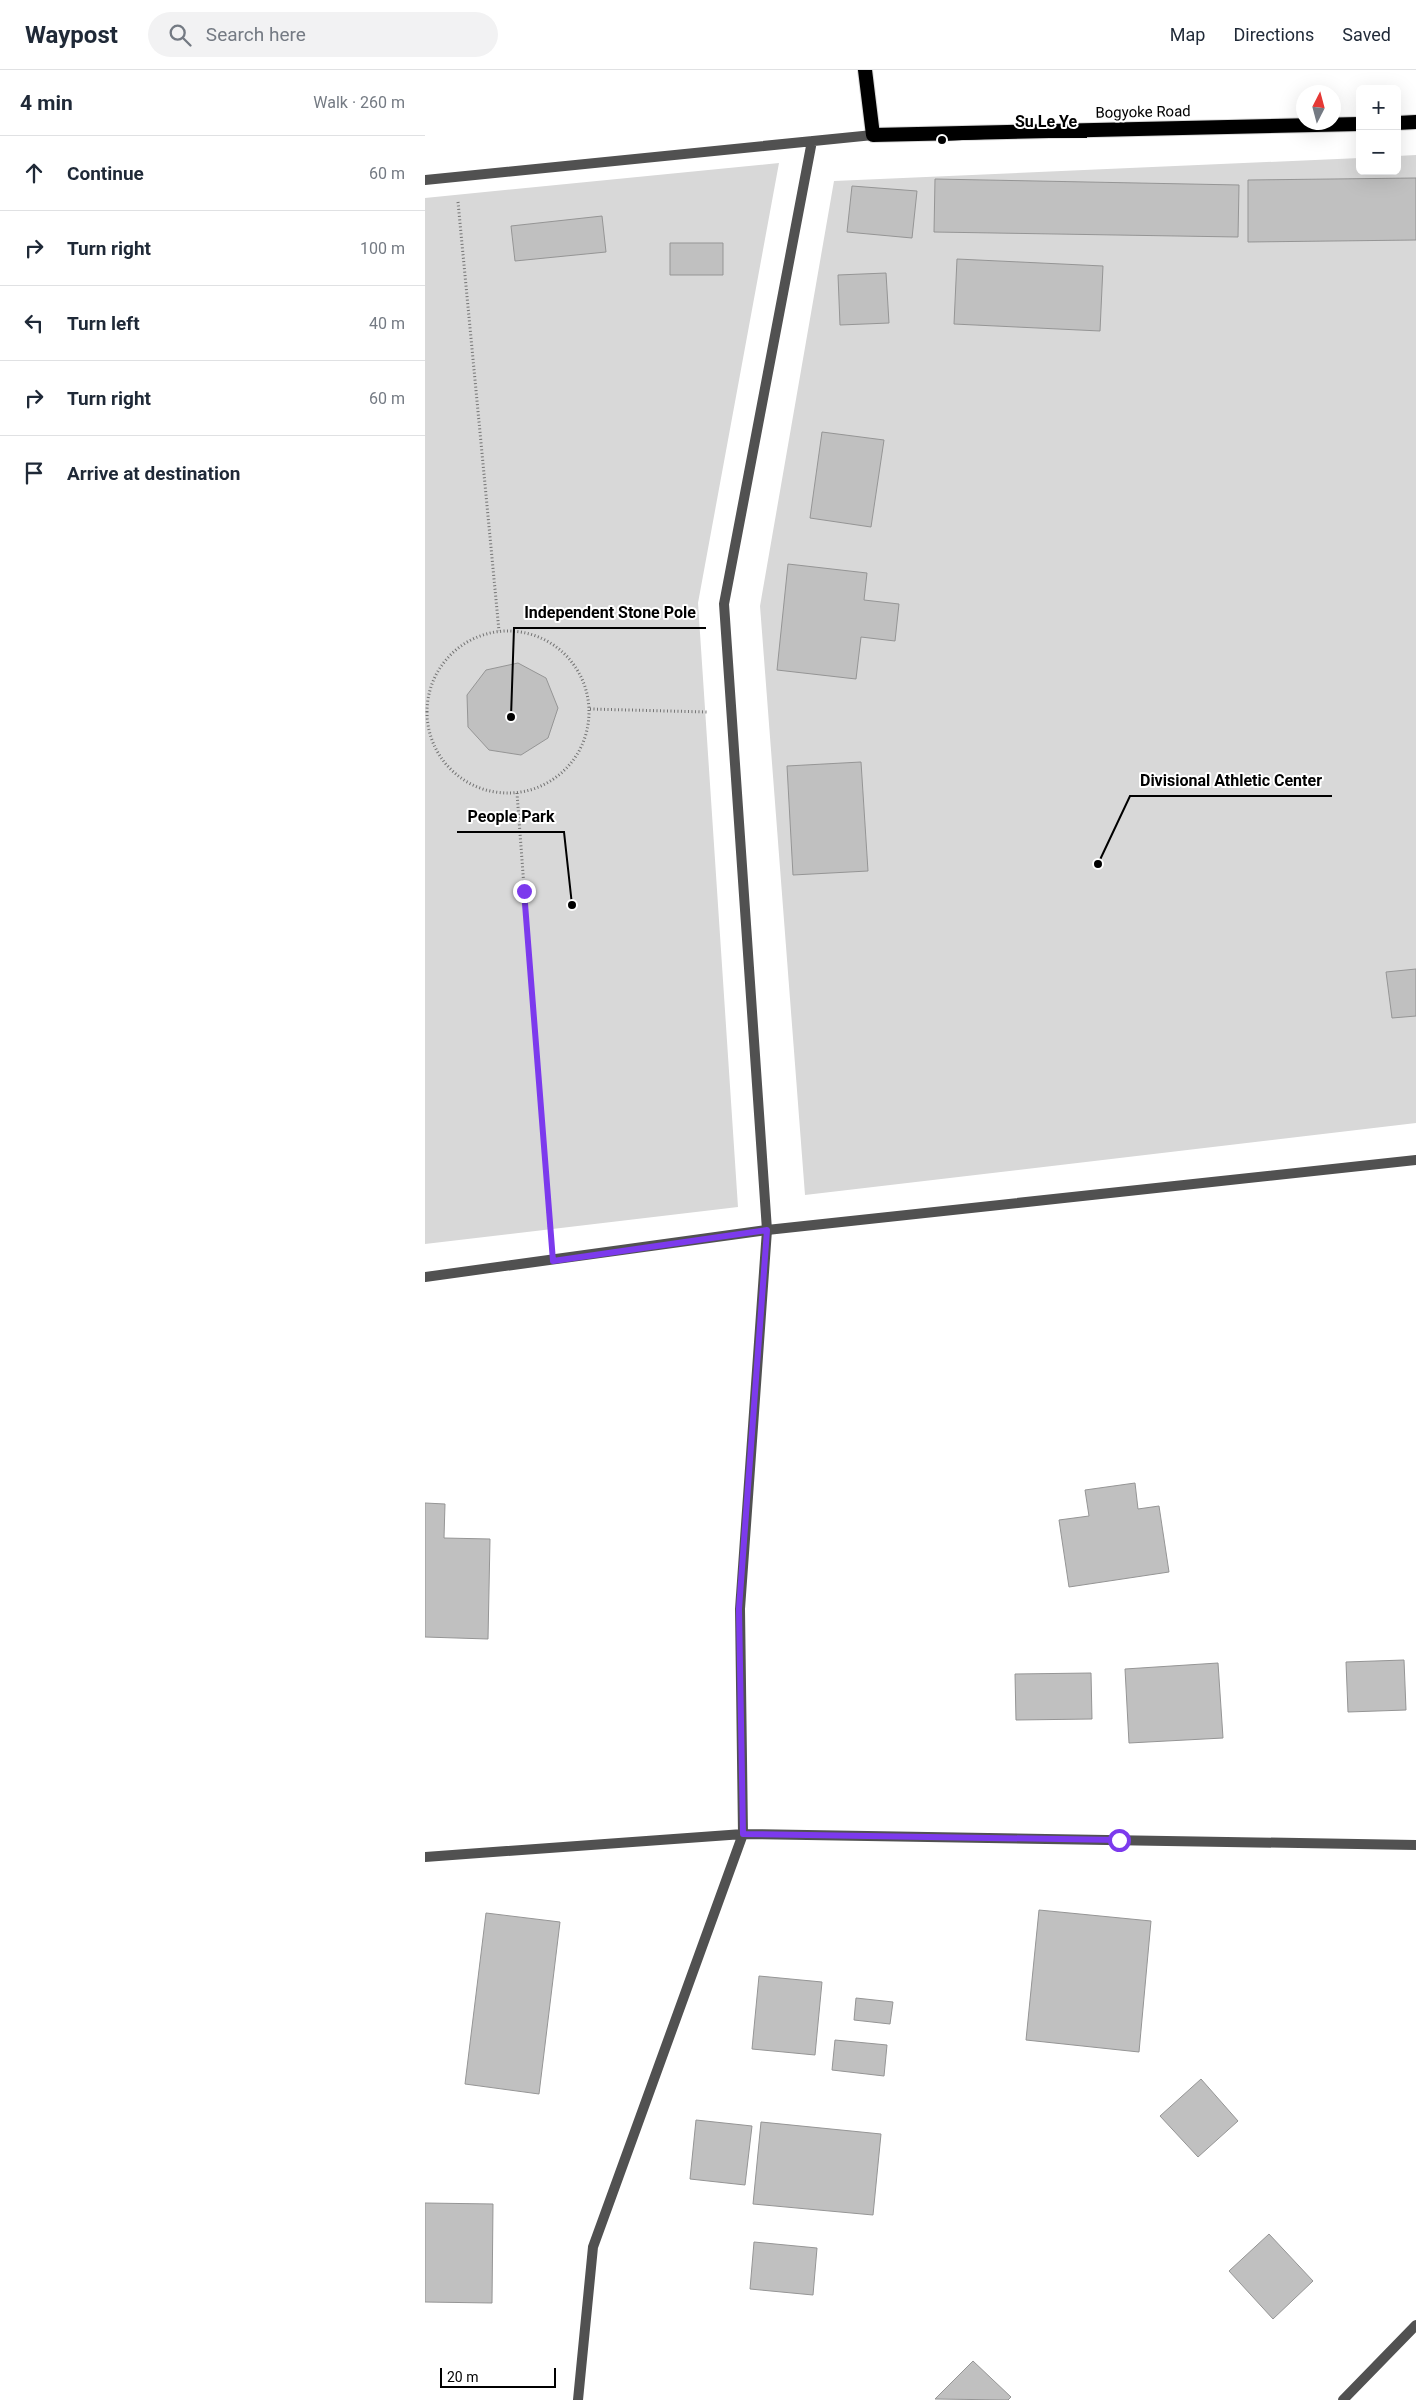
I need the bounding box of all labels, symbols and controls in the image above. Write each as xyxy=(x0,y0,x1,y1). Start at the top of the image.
search box xyxy=(148,12,498,57)
text: Waypost xyxy=(25,21,118,49)
icon: search xyxy=(166,21,194,49)
text: Search here xyxy=(206,23,306,46)
text: Map xyxy=(1170,24,1205,45)
text: Directions xyxy=(1233,24,1314,45)
text: Saved xyxy=(1342,24,1391,45)
north arrow xyxy=(1296,85,1341,130)
map controls xyxy=(1356,85,1401,175)
button: + xyxy=(1356,85,1401,130)
text: 4 min xyxy=(20,91,73,115)
text: Walk · 260 m xyxy=(313,93,405,112)
street label: Bogyoke Road xyxy=(1095,102,1191,122)
callout: Su Le Ye xyxy=(1005,106,1087,137)
text: Su Le Ye xyxy=(1015,112,1077,131)
button: − xyxy=(1356,130,1401,175)
icon: ahead xyxy=(20,159,48,187)
text: Continue xyxy=(67,162,144,185)
text: 60 m xyxy=(369,164,405,183)
icon: right xyxy=(20,234,48,262)
text: Turn right xyxy=(67,237,151,260)
text: 100 m xyxy=(360,239,405,258)
icon: left xyxy=(20,309,48,337)
text: Turn left xyxy=(67,312,140,335)
text: 40 m xyxy=(369,314,405,333)
icon: right xyxy=(20,384,48,412)
text: Turn right xyxy=(67,387,151,410)
text: 60 m xyxy=(369,389,405,408)
icon: arrive xyxy=(20,459,48,487)
text: Arrive at destination xyxy=(67,462,240,485)
callout: Independent Stone Pole xyxy=(514,597,706,628)
text: Independent Stone Pole xyxy=(524,603,696,622)
callout: Divisional Athletic Center xyxy=(1130,765,1332,796)
text: Divisional Athletic Center xyxy=(1140,771,1322,790)
callout: People Park xyxy=(457,801,564,832)
text: People Park xyxy=(468,807,555,826)
route end xyxy=(513,880,536,903)
route start xyxy=(1108,1829,1131,1852)
scale bar xyxy=(440,2365,556,2388)
text: 20 m xyxy=(447,2369,479,2385)

